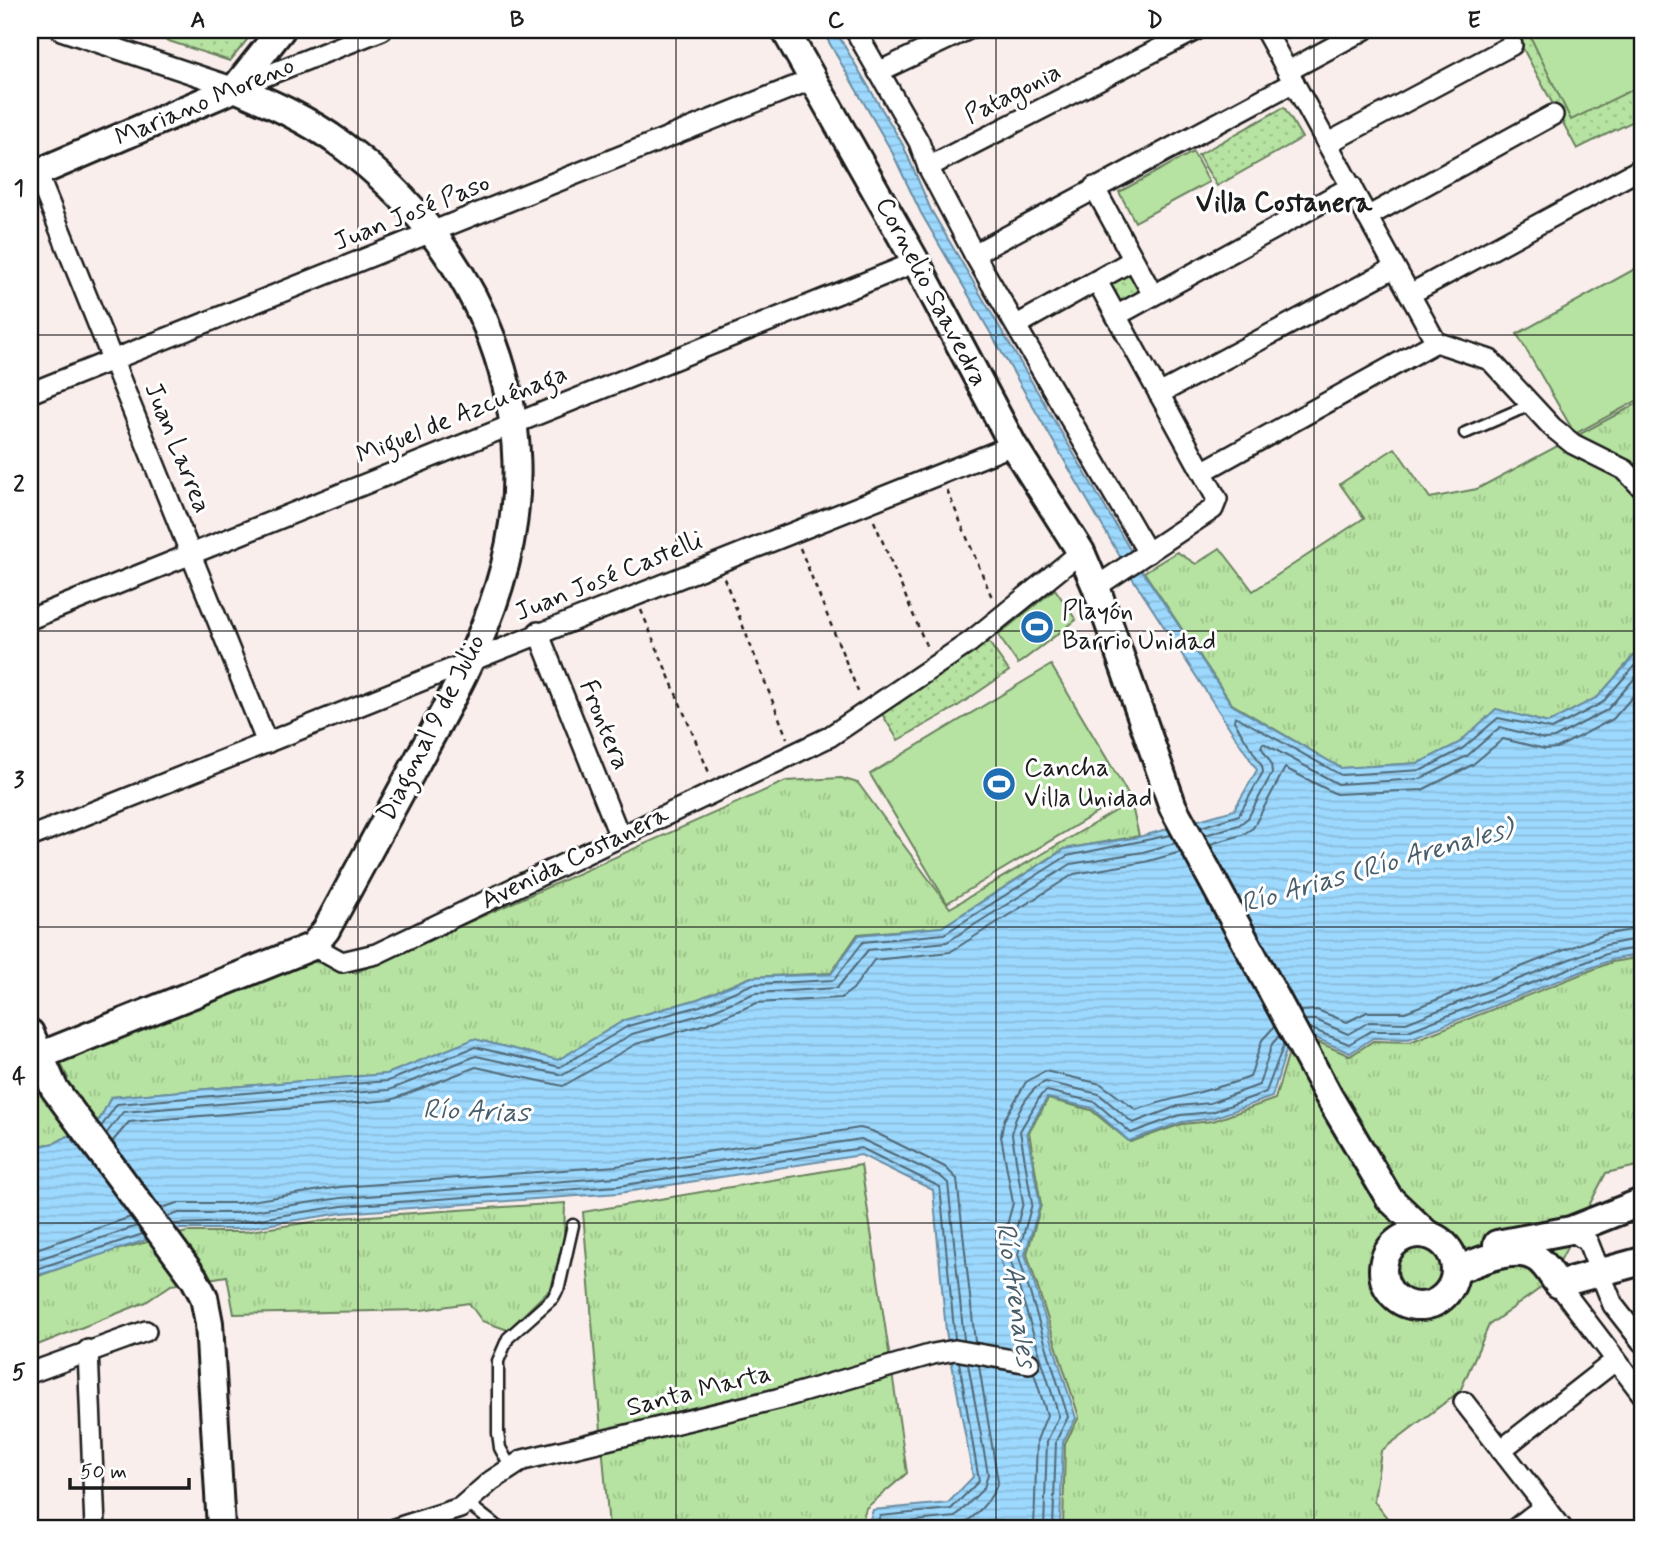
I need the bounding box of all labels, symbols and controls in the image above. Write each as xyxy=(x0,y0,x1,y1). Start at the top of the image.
text: A xyxy=(190,6,206,36)
text: B xyxy=(510,6,525,36)
text: C xyxy=(828,6,845,36)
text: D xyxy=(1147,6,1163,36)
text: E xyxy=(1467,6,1481,36)
street label: Mariano Moreno xyxy=(110,49,300,155)
street label: Patagonia xyxy=(959,55,1068,135)
street label: Juan José Paso xyxy=(329,166,495,260)
text: 1 xyxy=(14,174,24,204)
district label: Villa Costanera xyxy=(1196,185,1373,222)
street label: Cornelio Saavedra xyxy=(867,191,995,393)
street label: Miguel de Azcuénaga xyxy=(352,357,574,476)
street label: Juan Larrea xyxy=(135,378,219,518)
text: 2 xyxy=(13,470,25,500)
street label: Juan José Castelli xyxy=(510,524,708,630)
place label: Playón Barrio Unidad xyxy=(1062,595,1216,659)
sports icon: Playón Barrio Unidad xyxy=(1018,608,1056,646)
street label: Diagonal 9 de Julio xyxy=(370,629,496,829)
street label: Frontera xyxy=(571,675,637,775)
place label: Cancha Villa Unidad xyxy=(1024,752,1152,816)
sports icon: Cancha Villa Unidad xyxy=(980,765,1018,803)
text: 3 xyxy=(14,766,25,796)
street label: Avenida Costanera xyxy=(476,798,675,918)
water label: Río Arias (Río Arenales) xyxy=(1236,809,1521,924)
text: 4 xyxy=(12,1062,26,1092)
water label: Río Arias xyxy=(422,1092,532,1132)
water label: Río Arenales xyxy=(985,1220,1045,1373)
street label: Santa Marta xyxy=(623,1357,775,1425)
text: 5 xyxy=(12,1358,26,1388)
scale bar xyxy=(70,1446,189,1490)
text: 50 m xyxy=(80,1458,127,1486)

